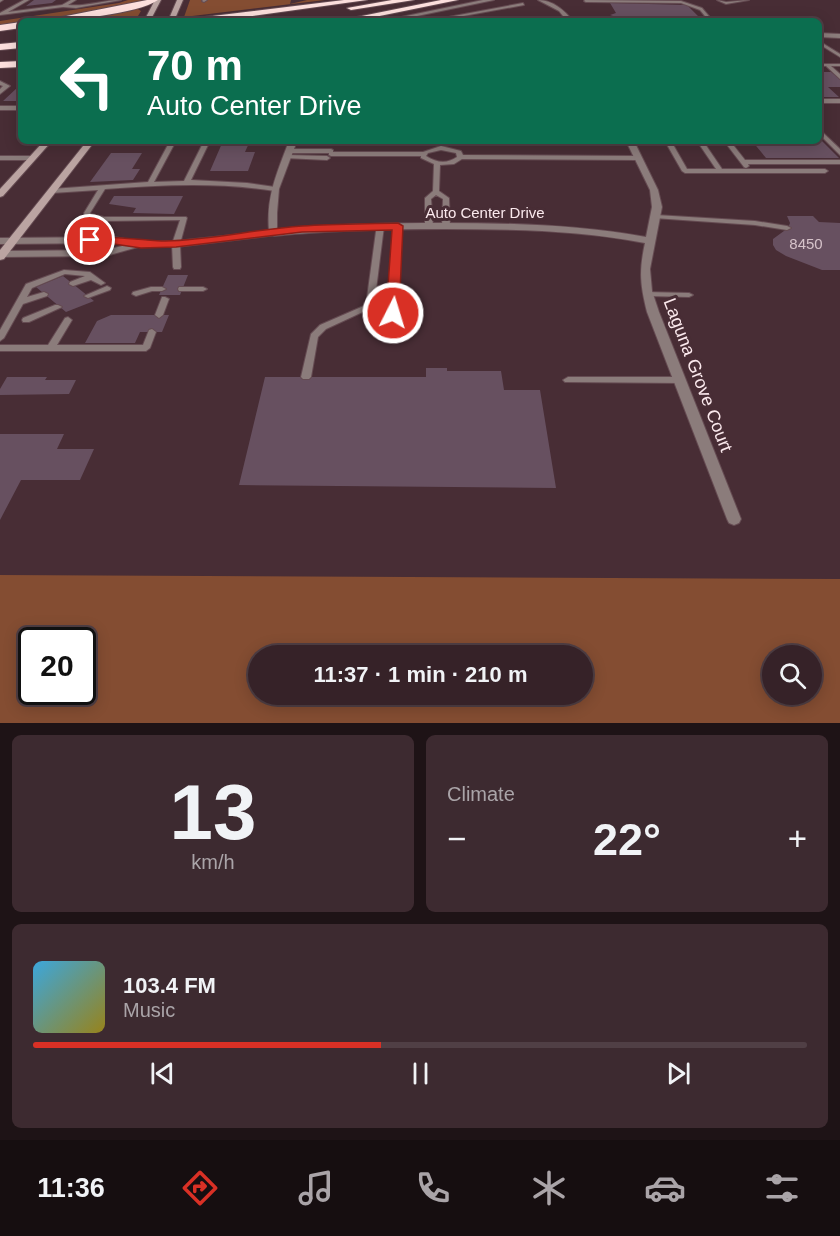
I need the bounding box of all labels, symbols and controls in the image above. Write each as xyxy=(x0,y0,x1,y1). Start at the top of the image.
icon: left xyxy=(48,42,126,120)
text: 70 m xyxy=(147,42,243,89)
text: Auto Center Drive xyxy=(147,91,362,121)
street label: Auto Center Drive xyxy=(425,204,545,221)
pin xyxy=(64,214,115,265)
icon: arrive xyxy=(73,223,106,256)
house number: 8450 xyxy=(789,235,823,252)
position arrow xyxy=(361,281,425,345)
street label: Laguna Grove Court xyxy=(659,295,737,455)
speed limit sign: 20 xyxy=(18,627,96,705)
map controls xyxy=(762,645,822,705)
button: search xyxy=(762,645,822,705)
text: 11:37 · 1 min · 210 m xyxy=(314,662,528,687)
text: 13 xyxy=(170,768,256,856)
text: Climate xyxy=(447,783,515,805)
text: 22° xyxy=(593,814,661,865)
text: − xyxy=(447,820,466,857)
text: + xyxy=(788,820,807,857)
text: km/h xyxy=(191,851,235,873)
text: 103.4 FM xyxy=(123,973,216,998)
text: Music xyxy=(123,999,175,1021)
icon: previous xyxy=(146,1057,179,1090)
icon: pause xyxy=(404,1057,437,1090)
icon: next xyxy=(662,1057,695,1090)
icon: directions xyxy=(179,1167,221,1209)
icon: music xyxy=(295,1167,337,1209)
icon: phone xyxy=(412,1167,454,1209)
icon: climate xyxy=(528,1167,570,1209)
icon: car xyxy=(644,1167,686,1209)
icon: filters xyxy=(761,1167,803,1209)
text: 11:36 xyxy=(37,1173,105,1203)

